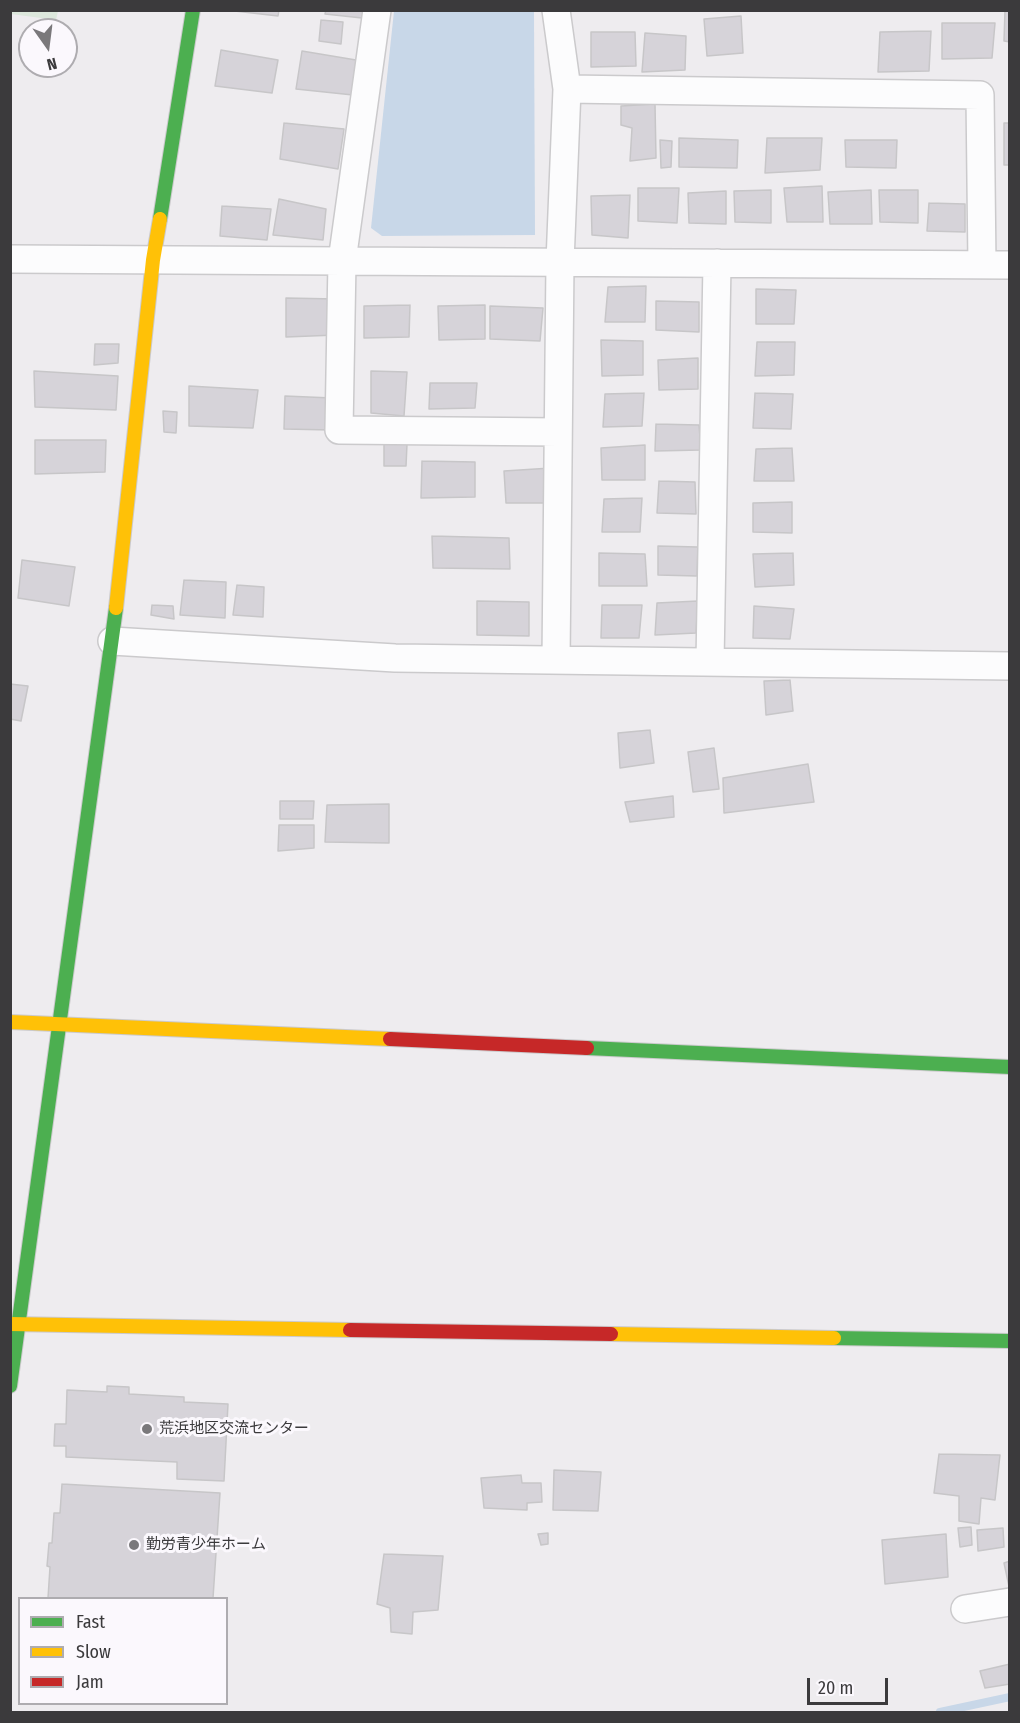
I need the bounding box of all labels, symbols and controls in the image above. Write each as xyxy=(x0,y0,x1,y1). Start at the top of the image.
north arrow xyxy=(18,18,78,78)
text: N xyxy=(45,54,59,74)
place label: 荒浜地区交流センター xyxy=(159,1420,309,1438)
marker: 荒浜地区交流センター xyxy=(140,1422,154,1436)
place label: 勤労青少年ホーム xyxy=(146,1536,266,1554)
marker: 勤労青少年ホーム xyxy=(127,1538,141,1552)
legend xyxy=(18,1597,228,1705)
text: Fast xyxy=(76,1611,105,1633)
text: Slow xyxy=(76,1641,111,1663)
scale bar xyxy=(810,1666,891,1704)
text: Jam xyxy=(76,1671,104,1693)
text: 20 m xyxy=(818,1677,853,1699)

